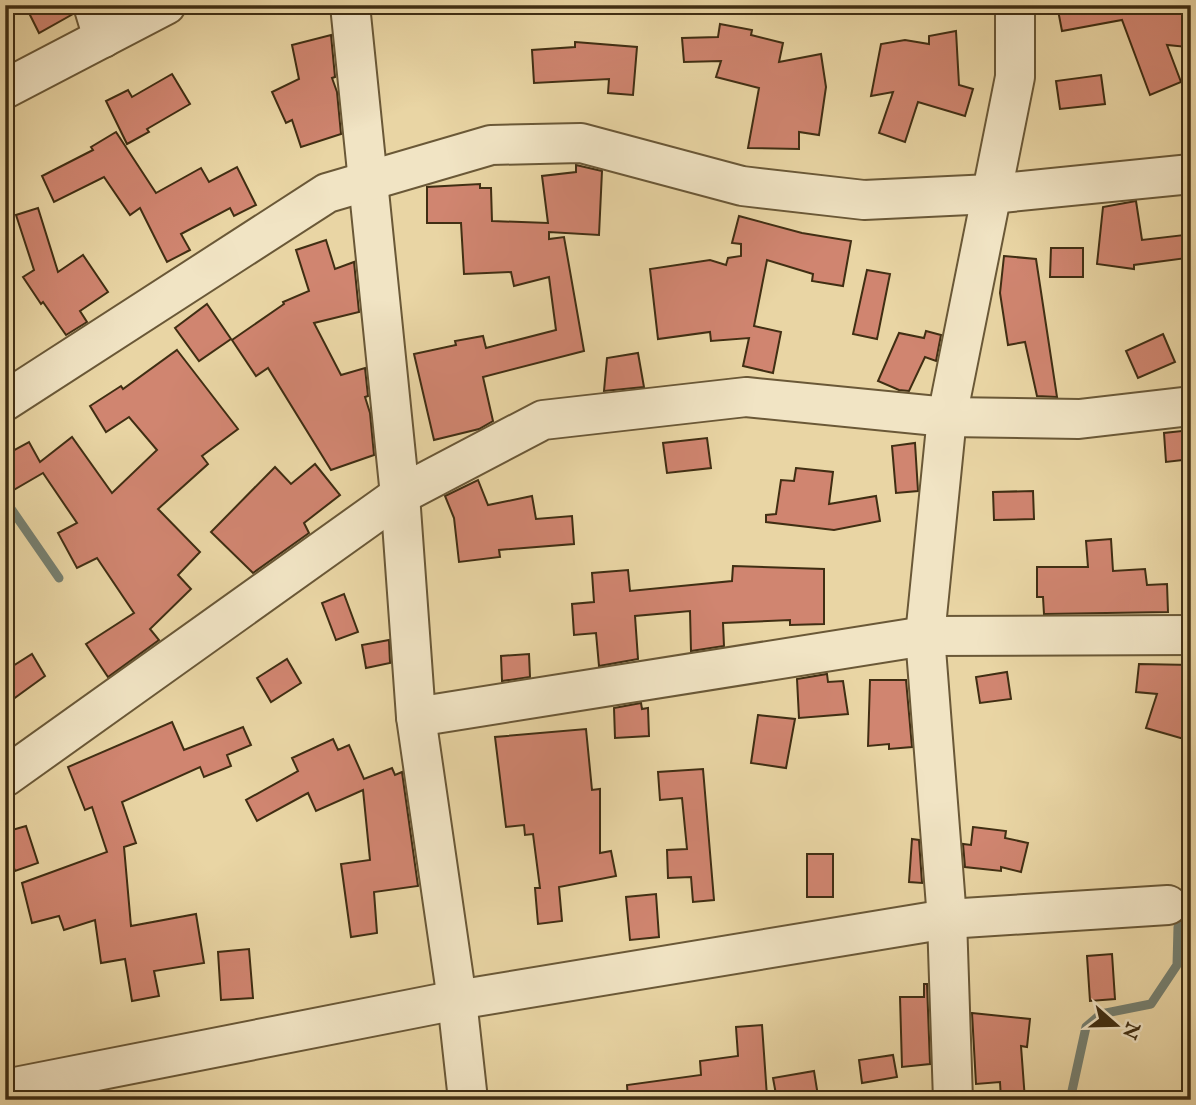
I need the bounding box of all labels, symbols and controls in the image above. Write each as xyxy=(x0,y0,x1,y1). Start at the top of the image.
north arrow xyxy=(1080,990,1150,1060)
text: N xyxy=(1116,1017,1145,1042)

